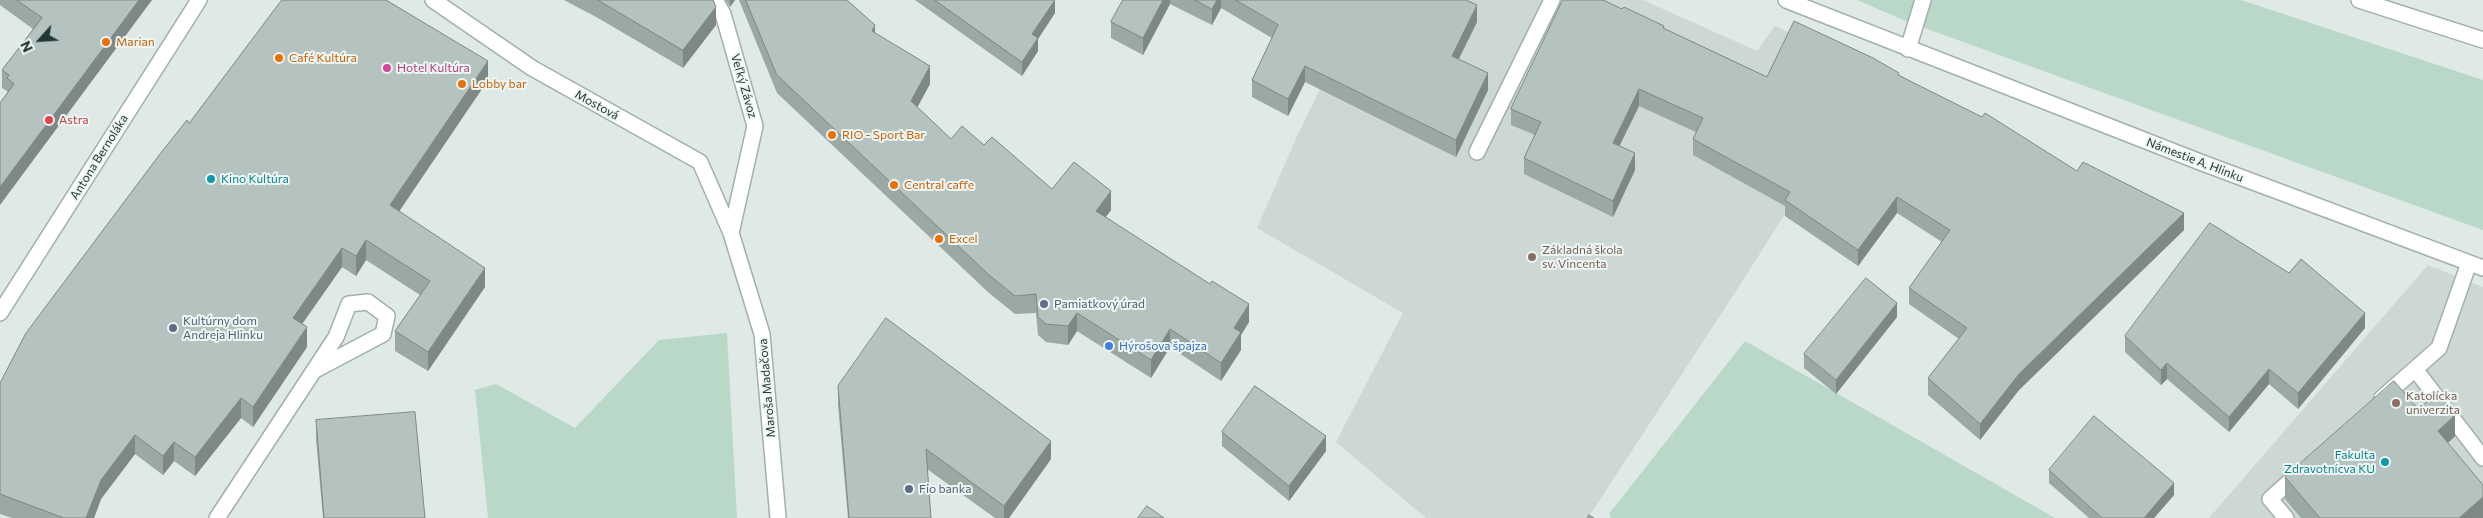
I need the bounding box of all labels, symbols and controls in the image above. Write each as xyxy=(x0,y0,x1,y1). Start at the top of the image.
north arrow xyxy=(15,15,65,65)
place label: Marian xyxy=(116,35,155,49)
marker: Marian xyxy=(100,36,112,48)
text: N xyxy=(16,38,36,55)
place label: Café Kultúra xyxy=(289,51,357,65)
marker: Café Kultúra xyxy=(273,52,285,64)
street label: Veľký Závoz xyxy=(728,52,760,120)
place label: Hotel Kultúra xyxy=(397,61,470,75)
marker: Hotel Kultúra xyxy=(381,62,393,74)
place label: Lobby bar xyxy=(472,77,527,91)
marker: Lobby bar xyxy=(456,78,468,90)
street label: Mostová xyxy=(573,87,621,123)
street label: Antona Bernoláka xyxy=(67,112,131,202)
place label: Astra xyxy=(59,113,89,127)
marker: Astra xyxy=(43,114,55,126)
place label: RIO - Sport Bar xyxy=(842,128,925,142)
marker: RIO - Sport Bar xyxy=(826,129,838,141)
street label: Námestie A. Hlinku xyxy=(2144,135,2246,185)
place label: Kino Kultúra xyxy=(221,172,289,186)
marker: Kino Kultúra xyxy=(205,173,217,185)
place label: Central caffe xyxy=(904,178,974,192)
marker: Central caffe xyxy=(888,179,900,191)
place label: Excel xyxy=(949,232,978,246)
marker: Excel xyxy=(933,233,945,245)
place label: Základná škola sv. Vincenta xyxy=(1542,243,1623,271)
marker: Základná škola sv. Vincenta xyxy=(1526,251,1538,263)
place label: Pamiatkový úrad xyxy=(1054,297,1145,311)
marker: Pamiatkový úrad xyxy=(1038,298,1050,310)
place label: Kultúrny dom Andreja Hlinku xyxy=(183,314,263,342)
marker: Kultúrny dom Andreja Hlinku xyxy=(167,322,179,334)
street label: Maroša Madačova xyxy=(755,338,779,438)
place label: Hýrošova špajza xyxy=(1119,339,1207,353)
marker: Hýrošova špajza xyxy=(1103,340,1115,352)
place label: Katolícka univerzita xyxy=(2406,389,2460,417)
marker: Katolícka univerzita xyxy=(2390,397,2402,409)
place label: Fakulta Zdravotnícva KU xyxy=(2284,448,2375,476)
marker: Fakulta Zdravotnícva KU xyxy=(2379,456,2391,468)
place label: Fio banka xyxy=(919,482,971,496)
marker: Fio banka xyxy=(903,483,915,495)

